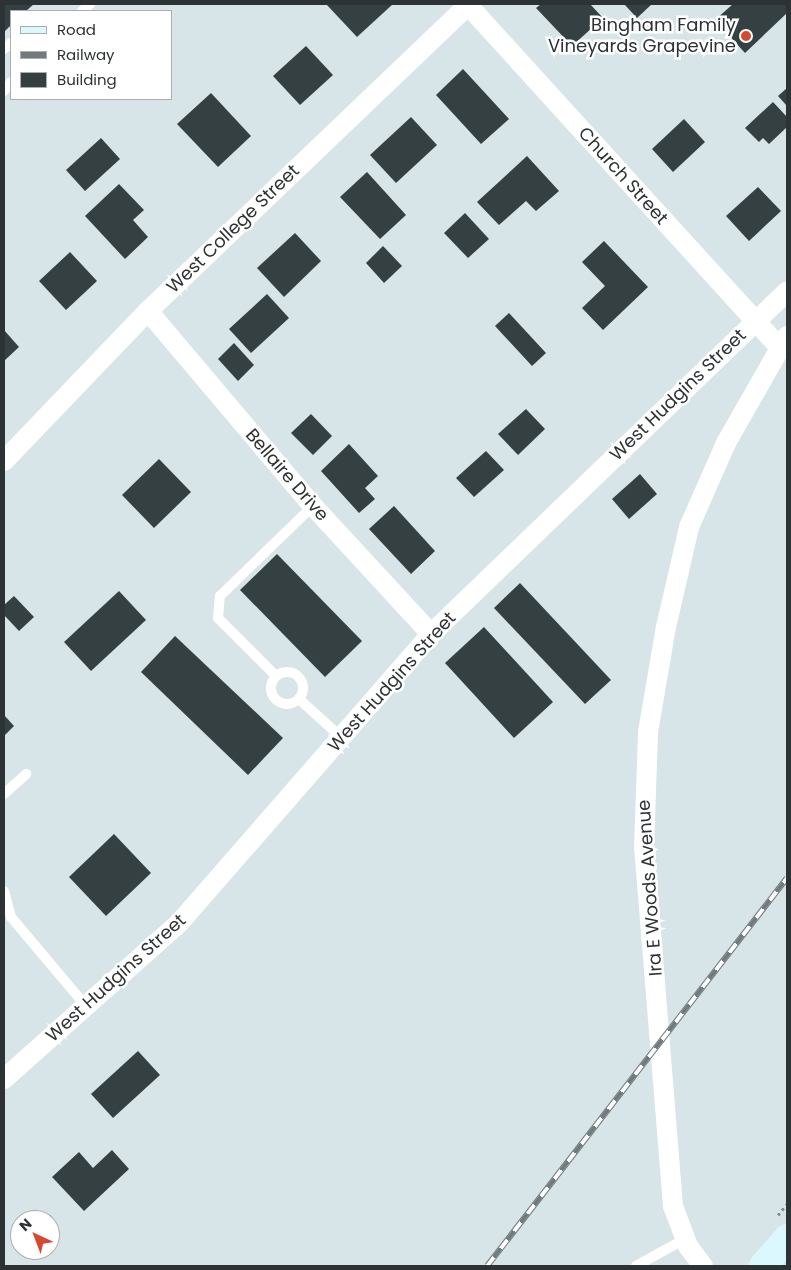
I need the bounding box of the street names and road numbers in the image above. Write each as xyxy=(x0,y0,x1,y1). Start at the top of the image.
street label: Church Street xyxy=(574,123,672,229)
street label: West College Street xyxy=(162,160,304,298)
street label: West Hudgins Street xyxy=(606,324,750,466)
street label: Bellaire Drive xyxy=(241,424,333,526)
street label: West Hudgins Street xyxy=(324,608,460,756)
street label: Ira E Woods Avenue xyxy=(633,799,667,977)
street label: West Hudgins Street xyxy=(42,910,190,1046)

